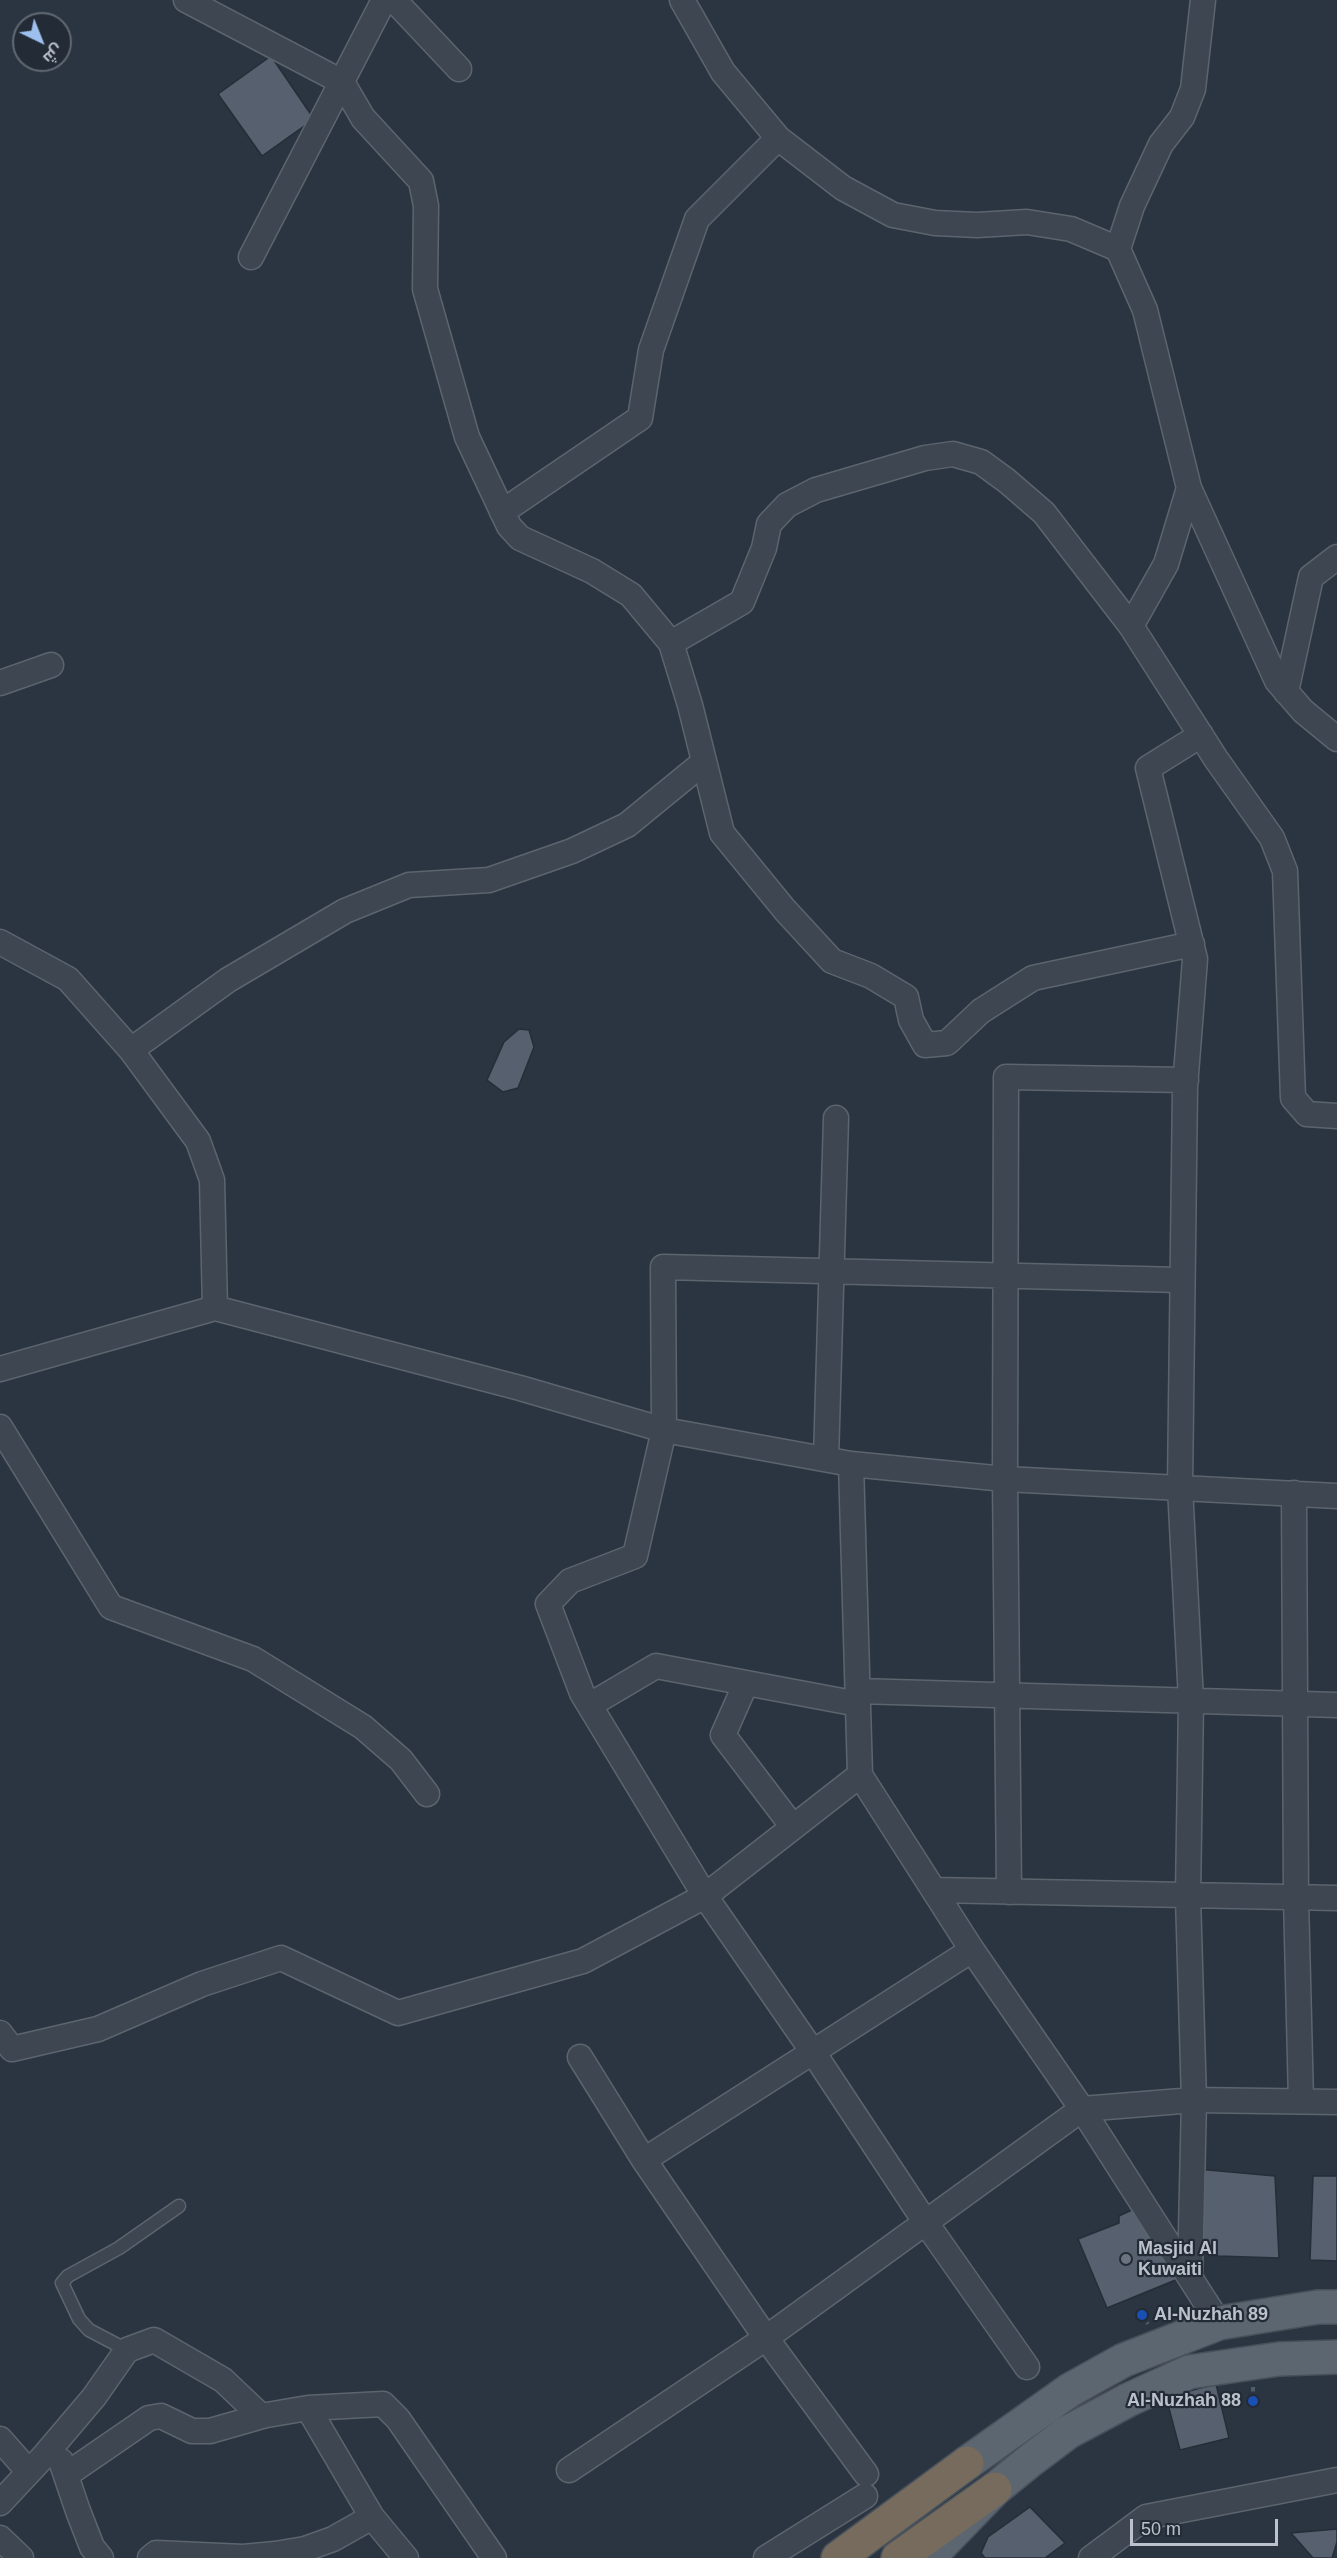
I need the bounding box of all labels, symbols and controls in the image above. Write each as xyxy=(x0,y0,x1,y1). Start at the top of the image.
north arrow xyxy=(12,12,72,72)
text: ش xyxy=(40,41,67,67)
place label: Masjid Al Kuwaiti xyxy=(1138,2238,1217,2280)
marker: Masjid Al Kuwaiti xyxy=(1119,2252,1133,2266)
place label: Al-Nuzhah 89 xyxy=(1154,2304,1268,2326)
marker: Al-Nuzhah 89 xyxy=(1135,2308,1149,2322)
place label: Al-Nuzhah 88 xyxy=(1127,2390,1241,2412)
marker: Al-Nuzhah 88 xyxy=(1246,2394,1260,2408)
scale bar xyxy=(1133,2507,1282,2545)
text: 50 m xyxy=(1141,2519,1181,2539)

